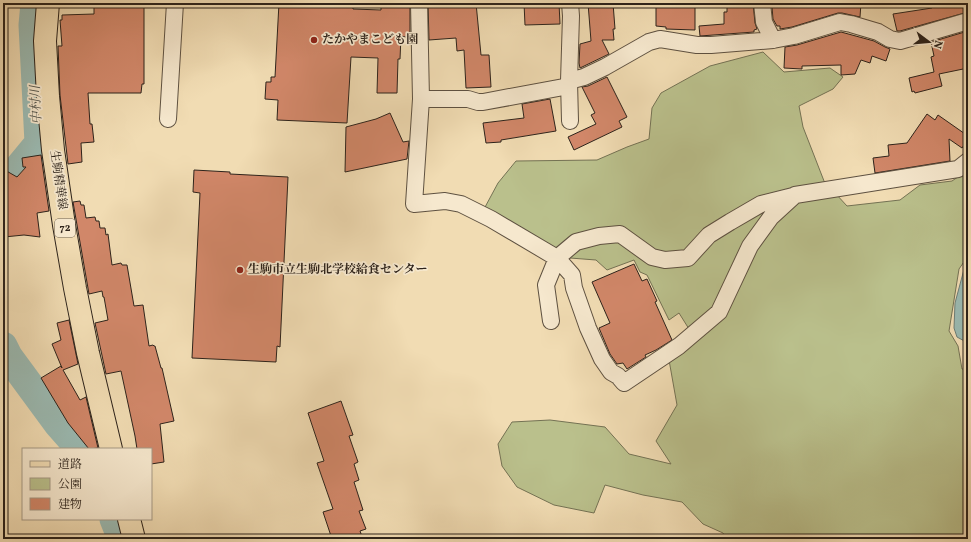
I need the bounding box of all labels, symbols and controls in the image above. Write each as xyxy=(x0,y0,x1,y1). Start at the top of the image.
north arrow xyxy=(909,22,949,62)
place label: たかやまこども園 xyxy=(322,32,418,48)
marker: たかやまこども園 xyxy=(309,35,319,45)
text: N xyxy=(929,38,945,50)
water label: 中村川 xyxy=(27,83,47,125)
street label: 生駒精華線 xyxy=(46,149,70,211)
road number: 72 xyxy=(55,219,75,237)
place label: 生駒市立生駒北学校給食センター xyxy=(248,262,428,278)
marker: 生駒市立生駒北学校給食センター xyxy=(235,265,245,275)
legend xyxy=(22,448,152,520)
text: 道路 xyxy=(58,457,82,473)
text: 公園 xyxy=(58,477,82,493)
text: 建物 xyxy=(58,497,82,513)

